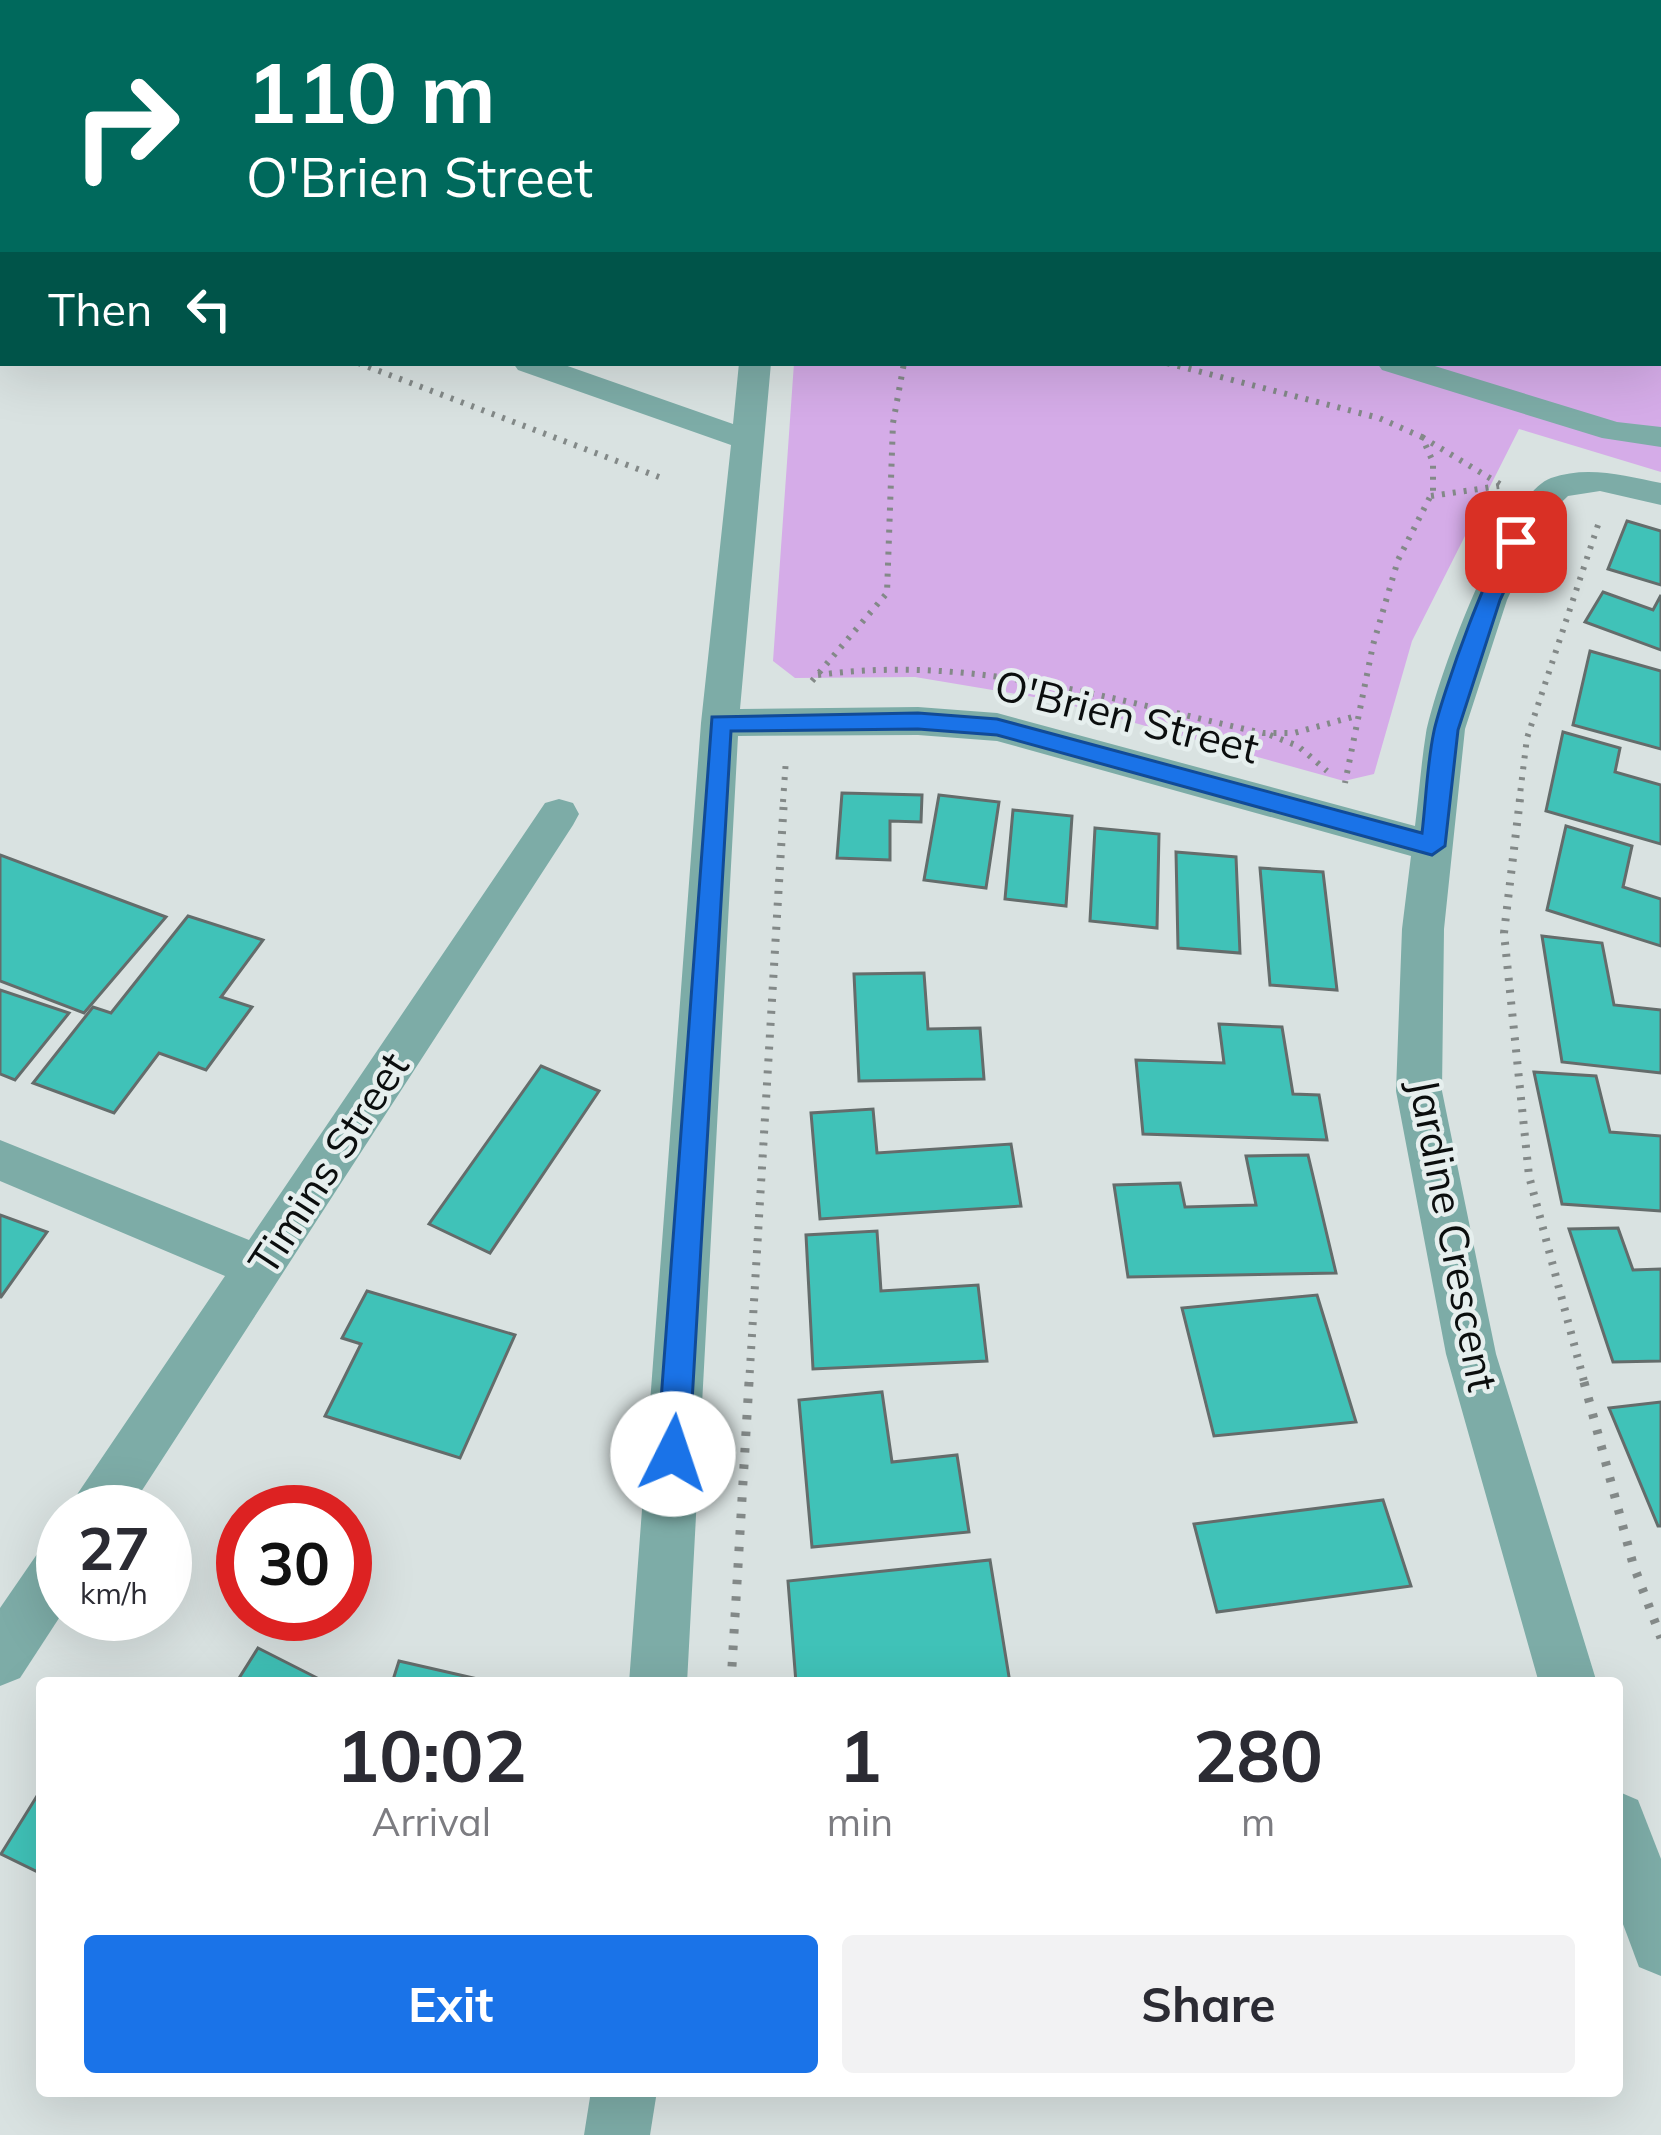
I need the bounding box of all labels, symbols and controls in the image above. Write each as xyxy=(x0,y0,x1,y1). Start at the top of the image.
text: 110 m xyxy=(246,39,496,144)
icon: right xyxy=(48,48,204,204)
text: O'Brien Street xyxy=(246,143,593,211)
icon: left xyxy=(176,276,242,342)
text: Then xyxy=(48,281,152,337)
pin xyxy=(1465,491,1567,593)
icon: arrive xyxy=(1483,509,1549,575)
street label: O'Brien Street xyxy=(990,658,1264,774)
street label: Timins Street xyxy=(236,1042,420,1284)
street label: Jardine Crescent xyxy=(1398,1074,1510,1396)
position arrow xyxy=(610,1391,736,1517)
speed limit sign: 30 xyxy=(216,1485,372,1641)
text: 27 xyxy=(78,1510,150,1585)
text: km/h xyxy=(80,1574,148,1612)
text: 10:02 xyxy=(336,1710,527,1800)
text: 1 xyxy=(838,1710,882,1800)
text: 280 xyxy=(1193,1710,1323,1800)
text: Arrival xyxy=(372,1797,491,1846)
text: min xyxy=(827,1797,893,1846)
text: m xyxy=(1241,1797,1275,1846)
button: Exit xyxy=(84,1935,818,2073)
button: Share xyxy=(842,1935,1575,2073)

